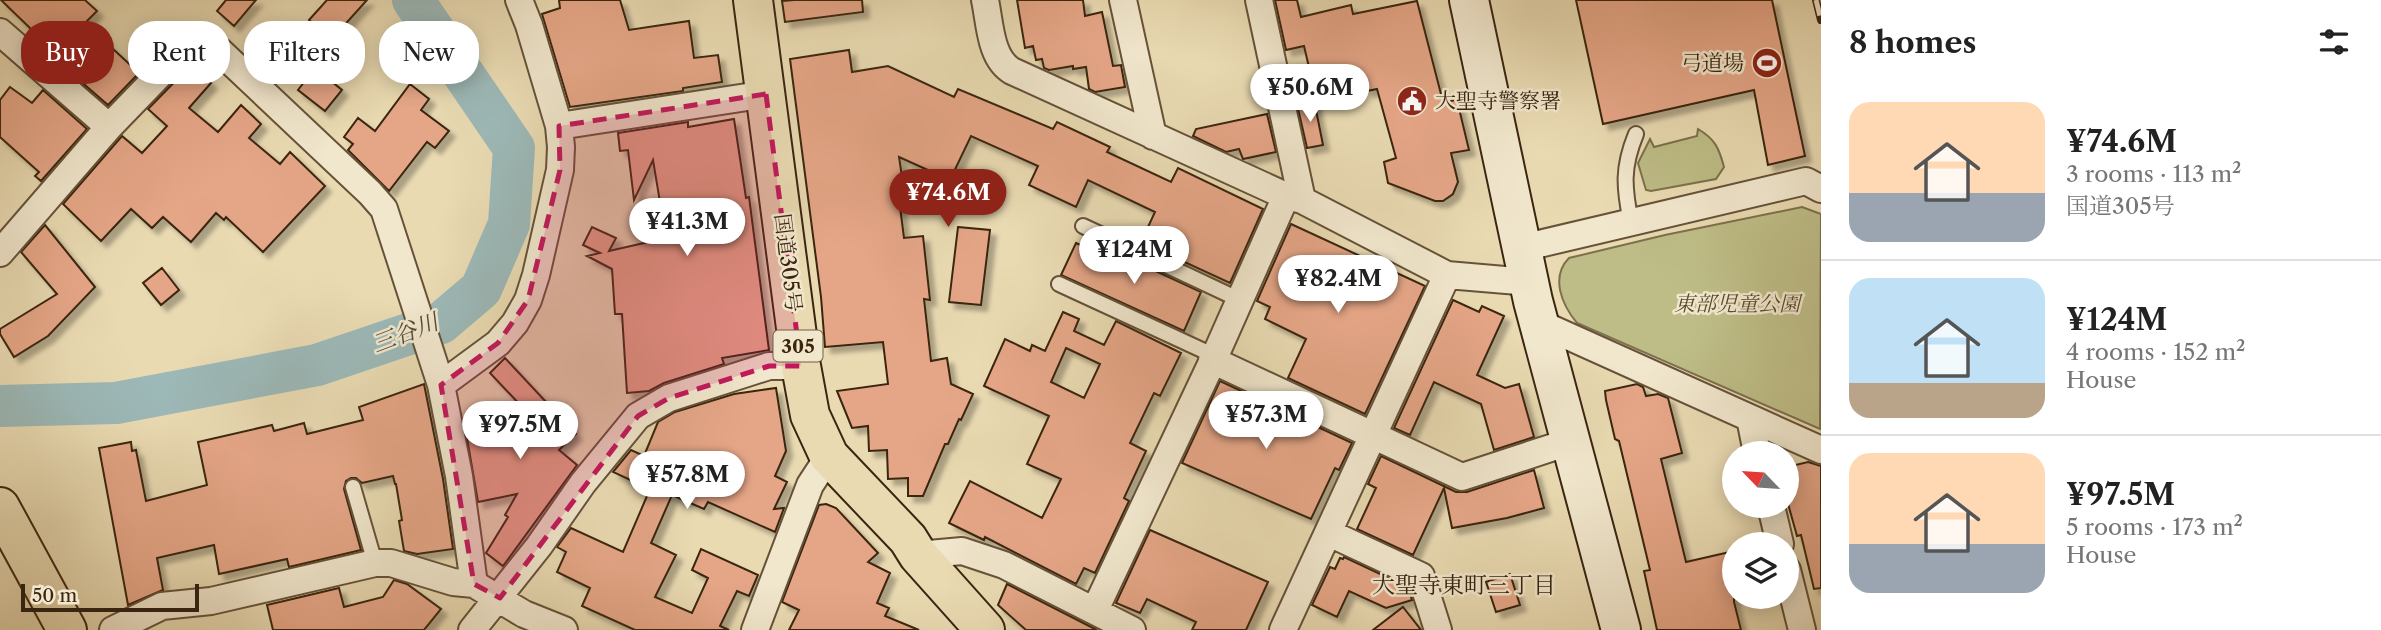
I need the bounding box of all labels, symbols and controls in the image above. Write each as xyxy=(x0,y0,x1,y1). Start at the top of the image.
chip: Buy xyxy=(21,21,114,84)
chip: Rent xyxy=(128,21,230,84)
chip: Filters xyxy=(244,21,365,84)
chip: New xyxy=(379,21,479,84)
icon: filters xyxy=(2315,23,2353,61)
text: 8 homes xyxy=(1849,24,1976,61)
sports icon: 弓道場 xyxy=(1750,46,1784,80)
place label: 弓道場 xyxy=(1681,50,1744,75)
pin: ¥50.6M xyxy=(1253,64,1367,124)
text: ¥50.6M xyxy=(1266,73,1354,101)
public building icon: 大聖寺警察署 xyxy=(1395,84,1429,118)
place label: 大聖寺警察署 xyxy=(1435,88,1561,113)
text: ¥74.6M xyxy=(2066,123,2177,160)
icon: home xyxy=(1905,130,1989,214)
text: 3 rooms · 113 m² xyxy=(2066,160,2242,188)
pin: ¥74.6M xyxy=(891,170,1005,229)
text: ¥74.6M xyxy=(905,178,991,206)
text: 国道305号 xyxy=(2066,192,2175,220)
pin: ¥41.3M xyxy=(630,198,744,258)
text: ¥41.3M xyxy=(645,207,729,235)
street label: 国道305号 xyxy=(770,212,807,314)
pin: ¥124M xyxy=(1085,226,1183,286)
text: ¥124M xyxy=(1095,235,1173,263)
pin: ¥82.4M xyxy=(1281,256,1395,315)
text: ¥82.4M xyxy=(1294,264,1382,292)
park label: 東部児童公園 xyxy=(1674,291,1803,316)
text: ¥124M xyxy=(2066,301,2167,338)
water label: 三谷川 xyxy=(368,306,445,358)
icon: home xyxy=(1905,306,1989,390)
road number: 305 xyxy=(774,330,822,362)
text: 4 rooms · 152 m² xyxy=(2066,338,2246,366)
text: House xyxy=(2066,366,2136,394)
pin: ¥57.3M xyxy=(1209,392,1323,451)
text: ¥57.3M xyxy=(1225,400,1307,428)
pin: ¥97.5M xyxy=(463,402,577,461)
text: ¥97.5M xyxy=(478,410,562,438)
north arrow xyxy=(1722,441,1799,518)
map controls xyxy=(1722,441,1799,609)
pin: ¥57.8M xyxy=(630,452,744,511)
text: ¥57.8M xyxy=(645,460,729,488)
text: ¥97.5M xyxy=(2066,476,2175,513)
icon: home xyxy=(1905,481,1989,565)
text: 5 rooms · 173 m² xyxy=(2066,513,2243,541)
button: layers xyxy=(1722,532,1799,609)
text: House xyxy=(2066,541,2136,569)
district label: 大聖寺東町三丁目 xyxy=(1372,571,1556,599)
scale bar xyxy=(21,581,200,613)
text: 50 m xyxy=(32,584,77,607)

